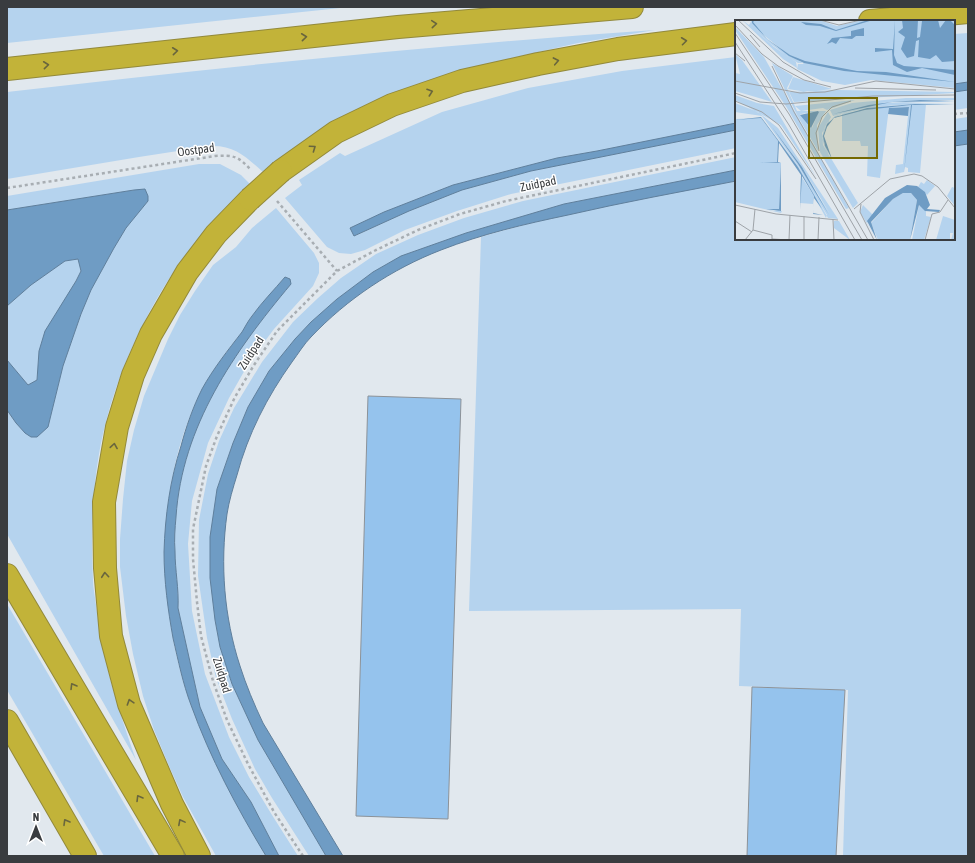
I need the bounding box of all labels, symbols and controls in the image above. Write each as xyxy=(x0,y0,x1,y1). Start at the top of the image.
one-way arrow xyxy=(431,20,437,29)
inset map xyxy=(735,20,955,240)
one-way arrow xyxy=(301,33,307,42)
one-way arrow xyxy=(681,37,687,46)
one-way arrow xyxy=(172,47,178,56)
one-way arrow xyxy=(553,57,559,66)
one-way arrow xyxy=(43,61,49,70)
one-way arrow xyxy=(426,88,433,97)
street label: Oostpad xyxy=(177,140,215,160)
one-way arrow xyxy=(309,145,316,153)
street label: Zuidpad xyxy=(519,173,557,195)
street label: Zuidpad xyxy=(235,334,267,372)
one-way arrow xyxy=(109,443,117,449)
one-way arrow xyxy=(101,572,110,578)
street label: Zuidpad xyxy=(210,655,234,695)
one-way arrow xyxy=(70,683,77,690)
one-way arrow xyxy=(126,699,134,706)
one-way arrow xyxy=(136,795,143,802)
north arrow xyxy=(16,807,56,847)
text: N xyxy=(33,811,39,823)
one-way arrow xyxy=(178,818,186,826)
one-way arrow xyxy=(63,819,70,826)

